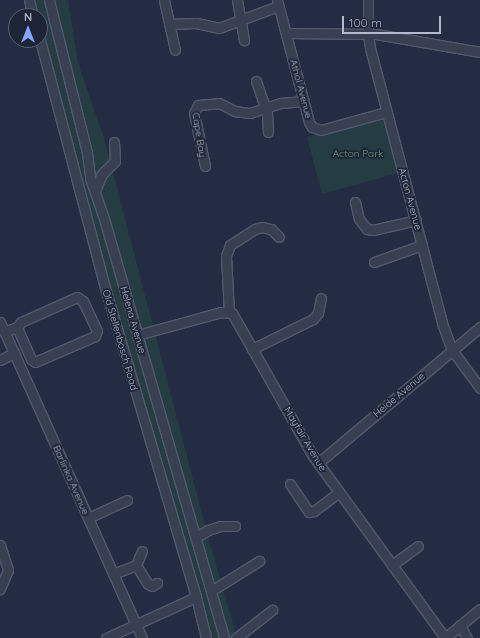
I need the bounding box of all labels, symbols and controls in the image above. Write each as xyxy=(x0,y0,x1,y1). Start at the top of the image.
north arrow xyxy=(8,8,48,48)
scale bar xyxy=(344,8,443,34)
text: N xyxy=(24,10,32,24)
text: 100 m xyxy=(349,15,382,30)
street label: Athol Avenue xyxy=(287,58,315,120)
street label: Cape Bay xyxy=(190,112,208,158)
park label: Acton Park xyxy=(333,148,383,160)
street label: Acton Avenue xyxy=(396,167,424,231)
street label: Helena Avenue xyxy=(118,285,148,355)
street label: Old Stellenbosch Road xyxy=(100,288,140,392)
street label: Heide Avenue xyxy=(371,370,427,420)
street label: Mayfair Avenue xyxy=(281,405,329,473)
street label: Barlinka Avenue xyxy=(50,443,92,517)

